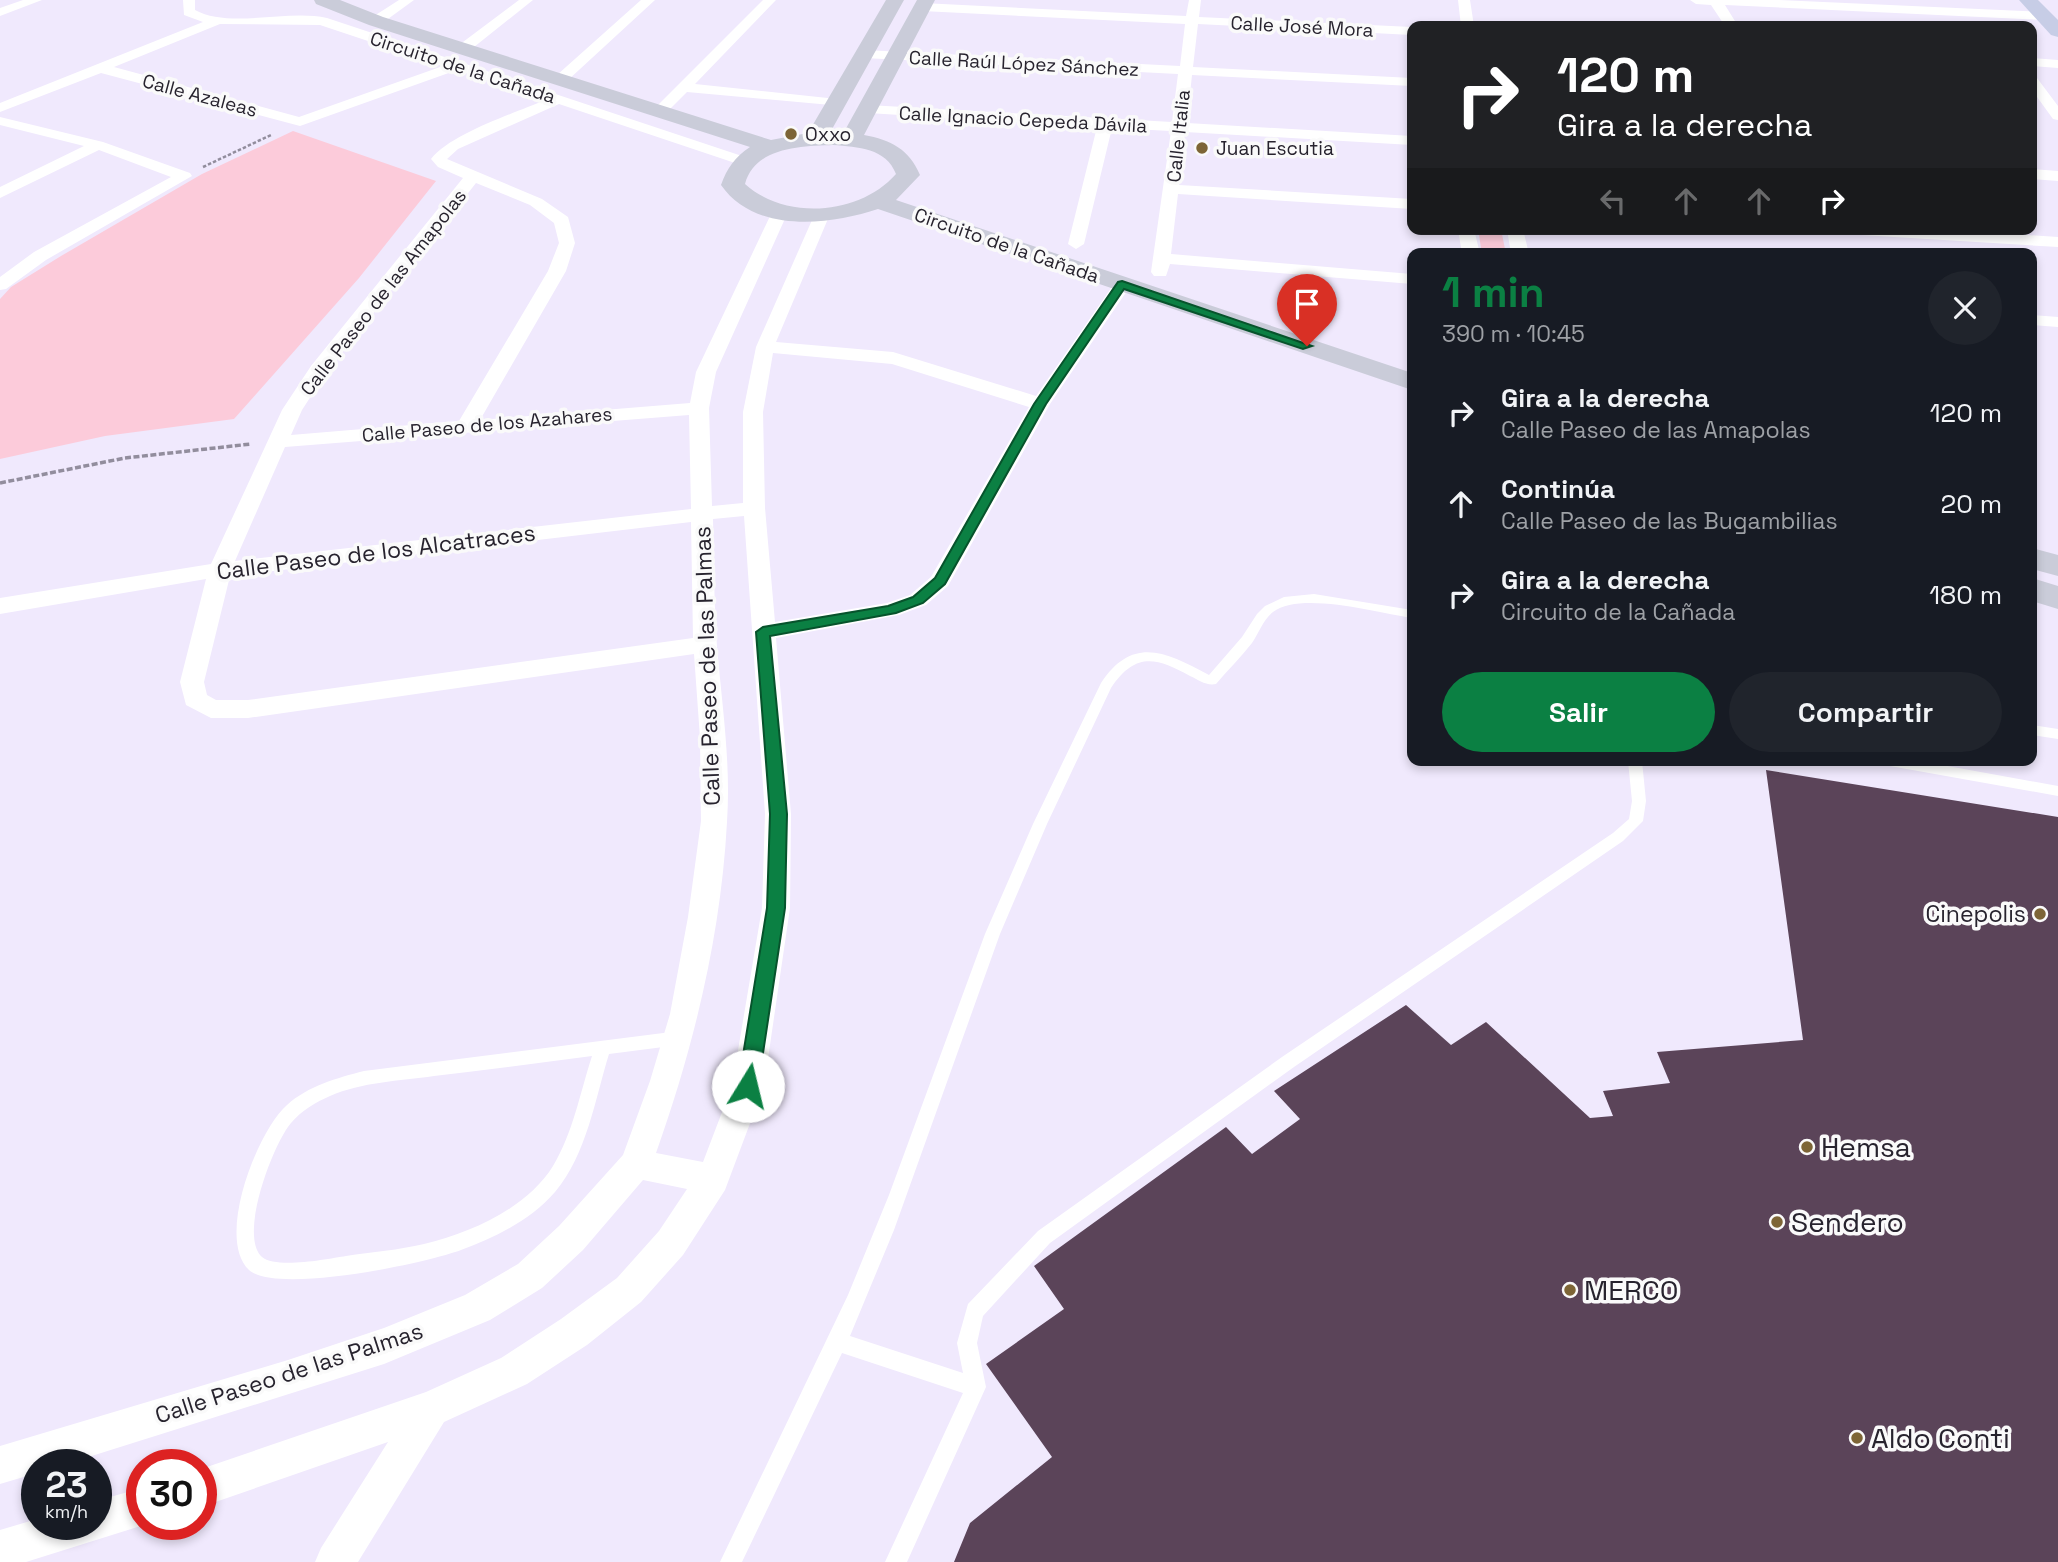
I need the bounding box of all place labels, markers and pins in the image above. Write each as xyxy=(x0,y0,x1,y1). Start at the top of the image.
place label: Oxxo xyxy=(805,122,851,147)
marker: Oxxo xyxy=(783,126,799,142)
place label: Juan Escutia xyxy=(1216,136,1334,161)
marker: Juan Escutia xyxy=(1194,140,1210,156)
pin xyxy=(1277,274,1337,346)
place label: Cinepolis xyxy=(1925,899,2026,929)
marker: Cinepolis xyxy=(2032,906,2048,922)
place label: Hemsa xyxy=(1821,1129,1911,1165)
marker: Hemsa xyxy=(1799,1139,1815,1155)
place label: Sendero xyxy=(1791,1204,1904,1240)
marker: Sendero xyxy=(1769,1214,1785,1230)
place label: MERCO xyxy=(1584,1272,1678,1308)
marker: MERCO xyxy=(1562,1282,1578,1298)
place label: Aldo Conti xyxy=(1871,1420,2010,1456)
marker: Aldo Conti xyxy=(1849,1430,1865,1446)

